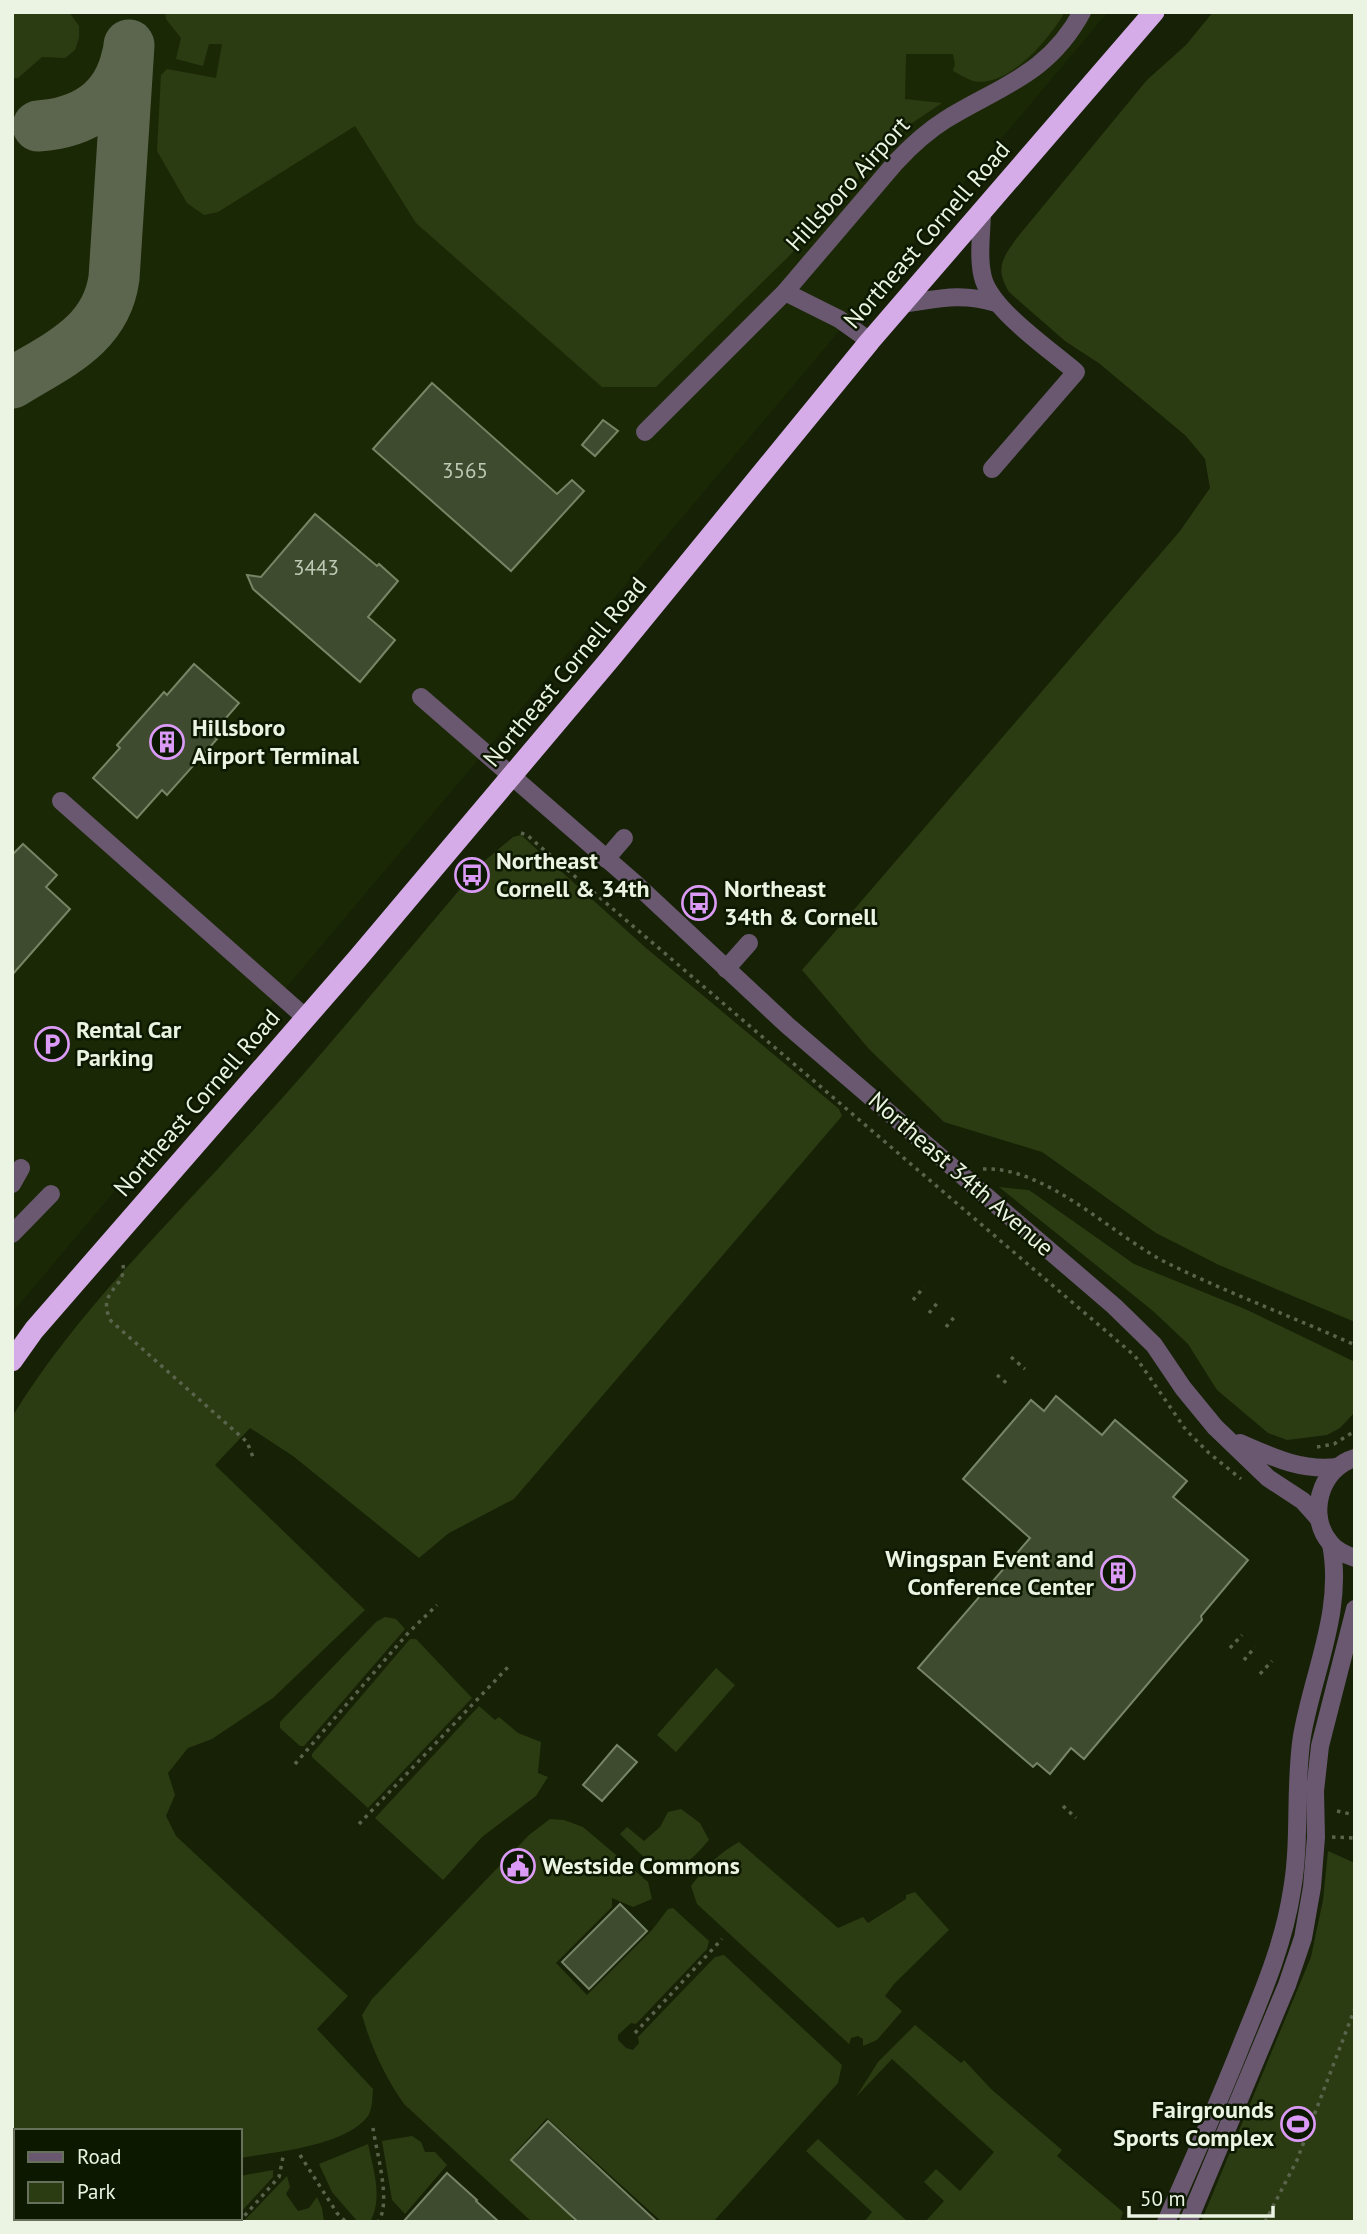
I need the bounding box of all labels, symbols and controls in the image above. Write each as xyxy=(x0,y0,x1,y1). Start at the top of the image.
street label: Hillsboro Airport xyxy=(779,110,916,257)
street label: Northeast Cornell Road xyxy=(837,135,1017,335)
house number: 3565 xyxy=(442,457,488,484)
house number: 3443 xyxy=(293,554,339,581)
street label: Northeast Cornell Road xyxy=(476,570,653,773)
place label: Hillsboro Airport Terminal xyxy=(192,712,360,771)
building icon: Hillsboro Airport Terminal xyxy=(148,723,186,761)
place label: Northeast Cornell & 34th xyxy=(496,845,650,904)
bus stop icon: Northeast Cornell & 34th xyxy=(453,856,491,894)
place label: Northeast 34th & Cornell xyxy=(724,873,878,932)
bus stop icon: Northeast 34th & Cornell xyxy=(680,884,718,922)
street label: Northeast Cornell Road xyxy=(107,1003,287,1203)
place label: Rental Car Parking xyxy=(76,1014,182,1073)
parking icon: Rental Car Parking xyxy=(33,1025,71,1063)
street label: Northeast 34th Avenue xyxy=(862,1085,1061,1263)
place label: Wingspan Event and Conference Center xyxy=(885,1543,1095,1602)
building icon: Wingspan Event and Conference Center xyxy=(1099,1554,1137,1592)
public building icon: Westside Commons xyxy=(499,1847,537,1885)
place label: Westside Commons xyxy=(542,1850,740,1881)
place label: Fairgrounds Sports Complex xyxy=(1113,2094,1274,2153)
sports icon: Fairgrounds Sports Complex xyxy=(1279,2105,1317,2143)
legend xyxy=(14,2129,242,2220)
text: Road xyxy=(77,2143,121,2170)
scale bar xyxy=(1129,2174,1272,2218)
text: Park xyxy=(77,2178,116,2205)
text: 50 m xyxy=(1140,2185,1186,2212)

